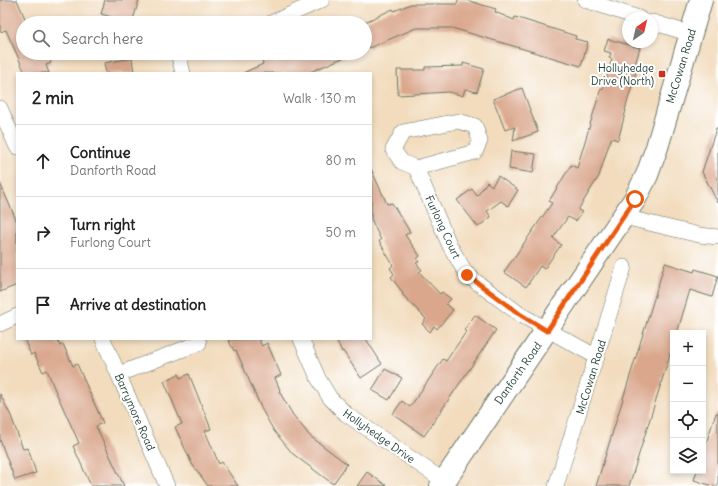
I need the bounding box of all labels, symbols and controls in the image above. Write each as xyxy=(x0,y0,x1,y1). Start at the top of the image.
north arrow xyxy=(622,12,658,48)
search box xyxy=(16,16,372,60)
street label: McCowan Road xyxy=(663,26,699,105)
icon: search xyxy=(30,27,52,49)
text: Search here xyxy=(62,29,143,48)
place label: Hollyhedge Drive (North) xyxy=(591,61,654,88)
marker: Hollyhedge Drive (North) xyxy=(657,69,667,79)
text: 2 min xyxy=(32,87,74,109)
text: Walk · 130 m xyxy=(283,90,356,107)
text: Continue xyxy=(70,143,131,162)
icon: ahead xyxy=(32,150,54,172)
text: 80 m xyxy=(325,152,356,169)
text: Danforth Road xyxy=(70,162,156,179)
route start xyxy=(626,190,644,208)
street label: Furlong Court xyxy=(422,193,464,261)
text: Turn right xyxy=(70,215,135,234)
icon: right xyxy=(32,222,54,244)
text: 50 m xyxy=(325,224,356,241)
text: Furlong Court xyxy=(70,234,151,251)
route end xyxy=(458,266,476,284)
icon: arrive xyxy=(32,294,54,316)
text: Arrive at destination xyxy=(70,295,206,314)
map controls xyxy=(670,330,706,474)
button: + xyxy=(670,330,706,366)
street label: McCowan Road xyxy=(573,337,609,416)
street label: Danforth Road xyxy=(491,339,545,407)
button: − xyxy=(670,366,706,402)
street label: Barrymore Road xyxy=(112,371,158,453)
button: locate xyxy=(670,402,706,438)
street label: Hollyhedge Drive xyxy=(340,406,418,466)
button: layers xyxy=(670,438,706,474)

